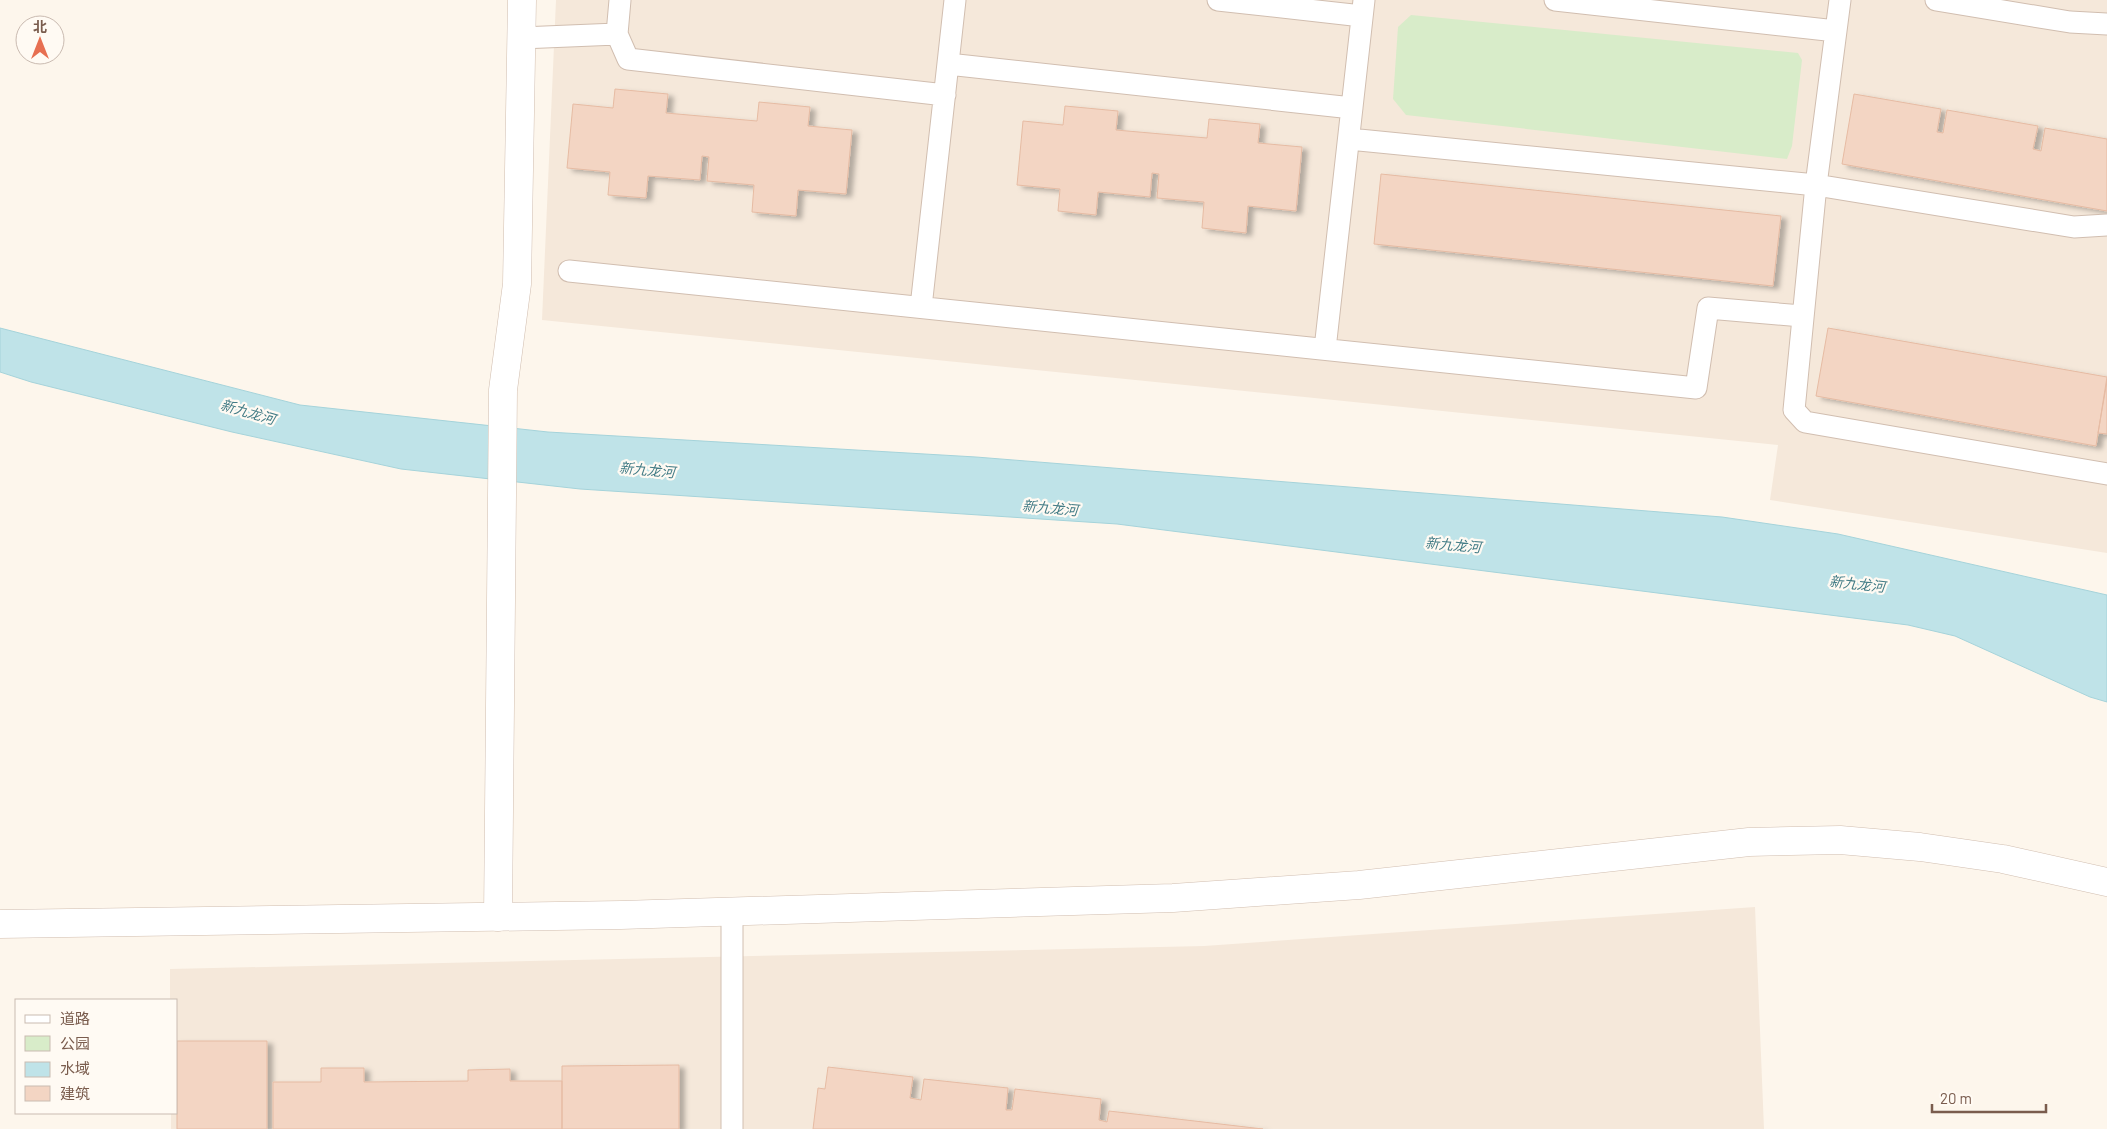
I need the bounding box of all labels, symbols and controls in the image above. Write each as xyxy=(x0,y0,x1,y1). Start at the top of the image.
north arrow xyxy=(15,15,65,65)
text: 北 xyxy=(33,18,47,35)
water label: 新九龙河 xyxy=(219,396,280,428)
water label: 新九龙河 xyxy=(618,459,679,481)
water label: 新九龙河 xyxy=(1021,497,1082,519)
water label: 新九龙河 xyxy=(1424,534,1485,556)
water label: 新九龙河 xyxy=(1828,572,1889,595)
legend xyxy=(15,999,178,1114)
text: 道路 xyxy=(60,1009,90,1027)
text: 公园 xyxy=(60,1034,90,1052)
text: 水域 xyxy=(60,1059,90,1077)
scale bar xyxy=(1932,1082,2046,1114)
text: 建筑 xyxy=(60,1084,90,1102)
text: 20 m xyxy=(1940,1089,1972,1107)

